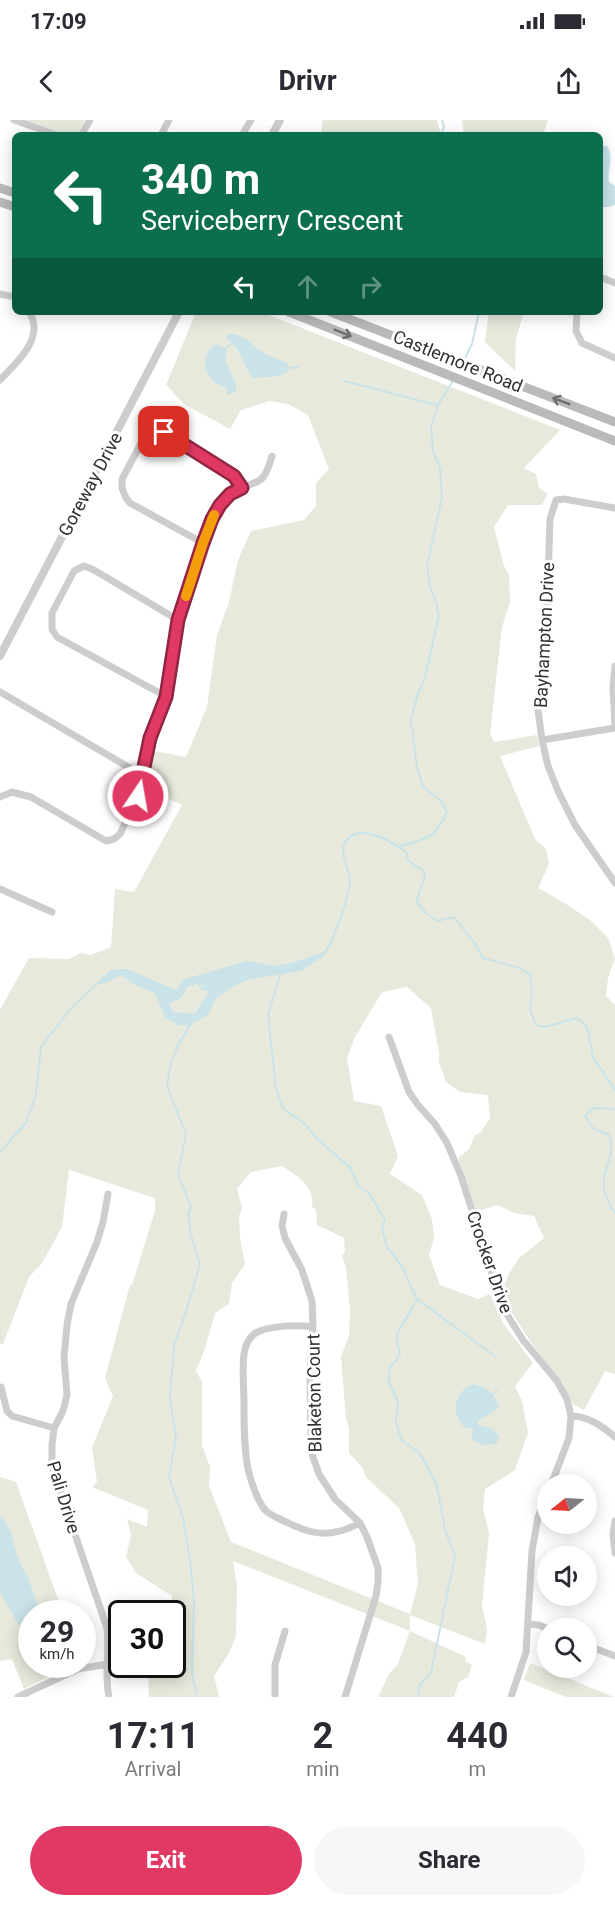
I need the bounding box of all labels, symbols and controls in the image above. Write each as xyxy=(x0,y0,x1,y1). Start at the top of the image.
text: 17:09 xyxy=(30,9,87,34)
icon: back xyxy=(30,65,63,98)
text: Drivr xyxy=(278,65,337,97)
icon: share xyxy=(552,65,585,98)
text: 340 m xyxy=(141,155,260,204)
icon: left xyxy=(42,156,120,234)
text: Serviceberry Crescent xyxy=(141,205,403,237)
icon: left xyxy=(228,270,261,303)
icon: ahead xyxy=(291,270,324,303)
icon: right xyxy=(354,270,387,303)
street label: Castlemore Road xyxy=(390,325,526,397)
one-way arrow xyxy=(334,329,352,340)
one-way arrow xyxy=(552,395,570,406)
pin xyxy=(138,406,189,457)
icon: arrive xyxy=(147,415,180,448)
street label: Goreway Drive xyxy=(54,428,126,540)
street label: Bayhampton Drive xyxy=(530,562,558,708)
position arrow xyxy=(106,764,170,828)
street label: Crocker Drive xyxy=(463,1208,517,1316)
street label: Blaketon Court xyxy=(302,1333,326,1452)
street label: Pali Drive xyxy=(43,1458,85,1536)
north arrow xyxy=(537,1474,597,1534)
map controls xyxy=(537,1474,597,1678)
button: sound xyxy=(537,1546,597,1606)
speed limit sign: 30 xyxy=(108,1600,186,1678)
text: 29 xyxy=(40,1614,74,1649)
button: search xyxy=(537,1618,597,1678)
text: km/h xyxy=(39,1645,75,1663)
text: 17:11 xyxy=(107,1715,199,1757)
text: 2 xyxy=(313,1715,333,1757)
text: 440 xyxy=(446,1715,508,1757)
text: Arrival xyxy=(125,1757,181,1781)
text: min xyxy=(306,1757,340,1781)
text: m xyxy=(469,1757,486,1781)
button: Exit xyxy=(30,1826,302,1895)
button: Share xyxy=(314,1826,585,1895)

